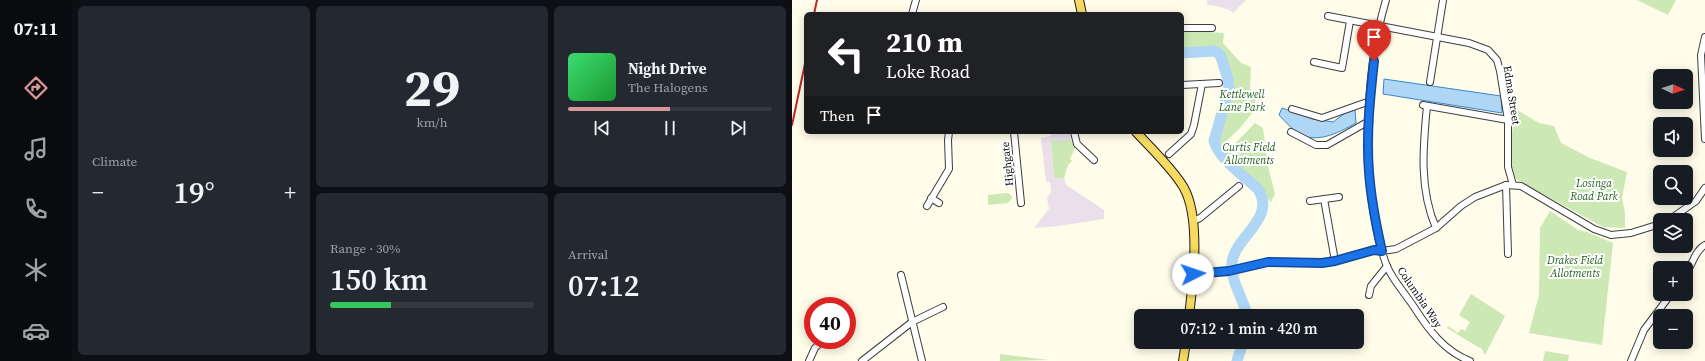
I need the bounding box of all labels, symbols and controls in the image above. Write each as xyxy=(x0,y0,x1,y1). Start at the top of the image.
text: 07:11 xyxy=(14,16,58,41)
pin xyxy=(1357,20,1391,61)
text: 210 m xyxy=(886,23,963,61)
icon: arrive xyxy=(1363,26,1385,48)
icon: left xyxy=(820,28,872,80)
text: 29 xyxy=(404,52,460,123)
text: Night Drive xyxy=(628,58,707,79)
text: Loke Road xyxy=(886,59,970,84)
street label: Edma Street xyxy=(1499,65,1524,126)
north arrow xyxy=(1653,69,1693,109)
map controls xyxy=(1653,69,1693,349)
icon: directions xyxy=(22,74,50,102)
text: The Halogens xyxy=(628,79,708,96)
park label: Kettlewell Lane Park xyxy=(1218,87,1266,115)
icon: arrive xyxy=(863,104,885,126)
text: Then xyxy=(820,105,855,126)
text: km/h xyxy=(417,114,447,131)
icon: previous xyxy=(591,117,613,139)
icon: pause xyxy=(659,117,681,139)
icon: next xyxy=(727,117,749,139)
button: sound xyxy=(1653,117,1693,157)
icon: music xyxy=(22,135,50,163)
park label: Curtis Field Allotments xyxy=(1222,140,1276,168)
street label: Highgate xyxy=(998,141,1017,187)
text: Climate xyxy=(92,153,137,170)
button: search xyxy=(1653,165,1693,205)
text: 19° xyxy=(173,172,215,213)
park label: Losinga Road Park xyxy=(1569,176,1619,204)
text: − xyxy=(92,177,104,207)
text: + xyxy=(284,177,296,207)
icon: phone xyxy=(22,195,50,223)
button: layers xyxy=(1653,213,1693,253)
text: Range · 30% xyxy=(330,240,401,257)
text: Arrival xyxy=(568,246,608,263)
position arrow xyxy=(1172,253,1214,295)
park label: Drakes Field Allotments xyxy=(1546,253,1603,281)
icon: climate xyxy=(22,256,50,284)
text: 150 km xyxy=(330,259,428,300)
button: + xyxy=(1653,261,1693,301)
street label: Columbia Way xyxy=(1394,264,1446,331)
text: 07:12 xyxy=(568,265,639,306)
speed limit sign: 40 xyxy=(804,297,856,349)
button: − xyxy=(1653,309,1693,349)
icon: car xyxy=(22,317,50,345)
text: 07:12 · 1 min · 420 m xyxy=(1181,318,1317,339)

